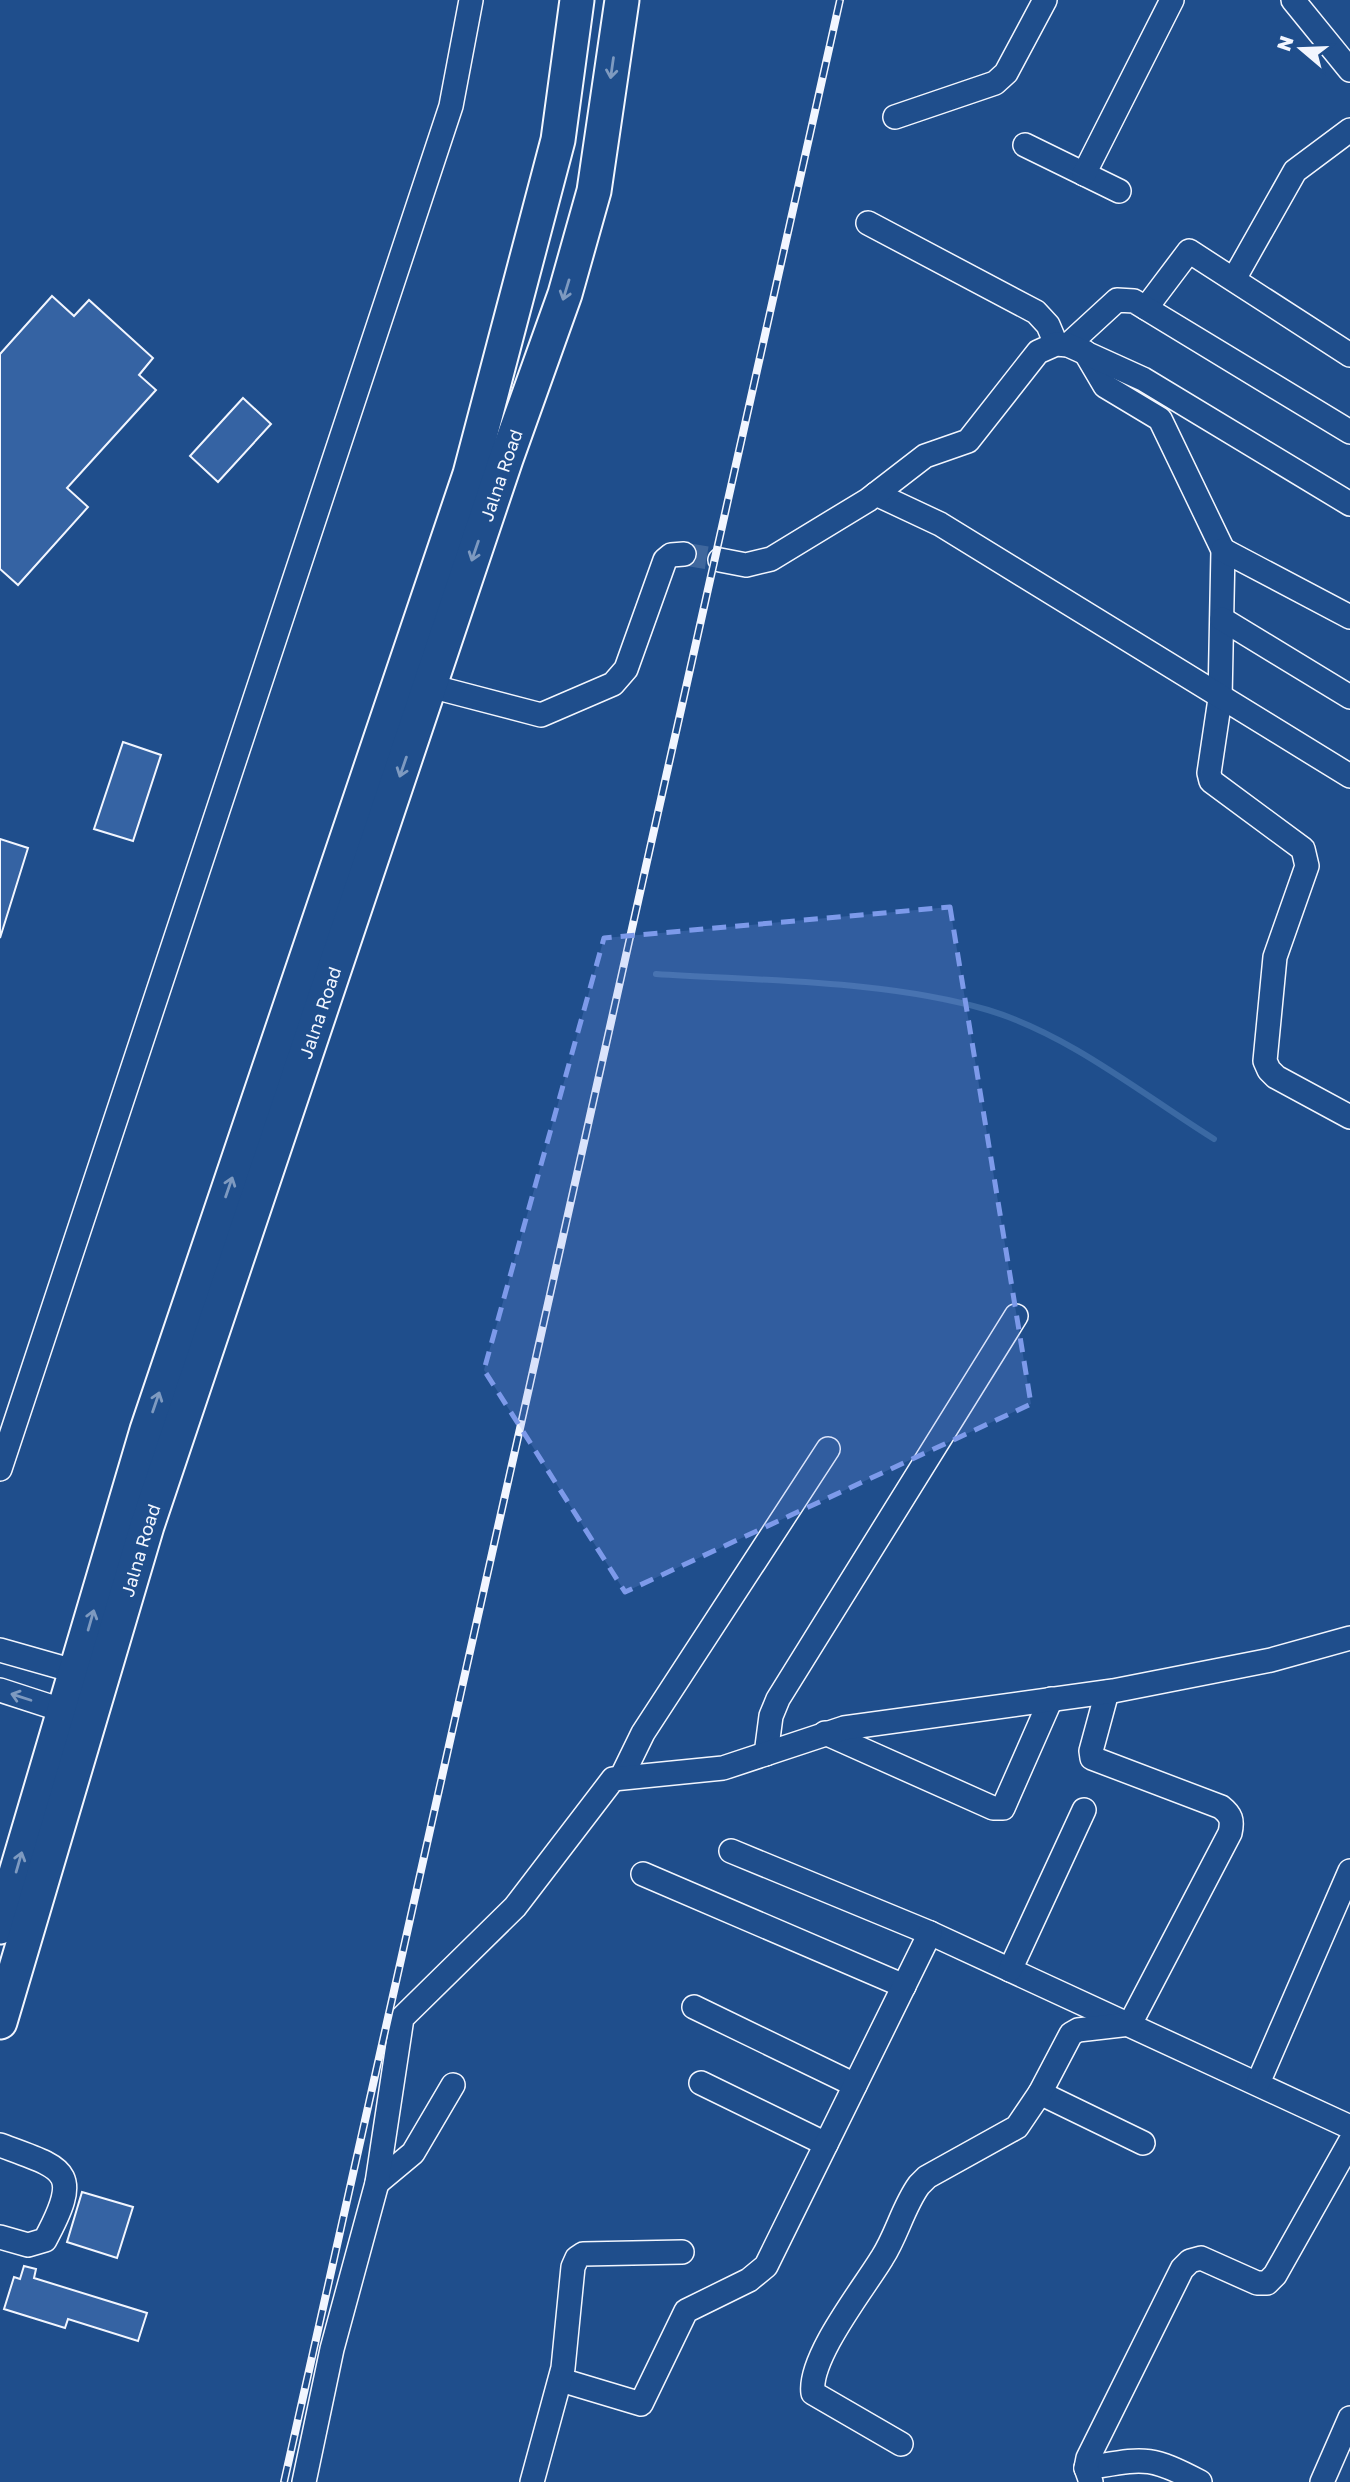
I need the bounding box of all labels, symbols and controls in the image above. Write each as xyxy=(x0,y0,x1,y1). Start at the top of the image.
north arrow xyxy=(1266,14,1336,84)
text: N xyxy=(1271,33,1298,54)
one-way arrow xyxy=(605,56,618,78)
one-way arrow xyxy=(559,278,571,300)
street label: Jalna Road xyxy=(475,426,527,524)
one-way arrow xyxy=(468,540,481,562)
one-way arrow xyxy=(396,755,408,777)
street label: Jalna Road xyxy=(294,964,345,1062)
one-way arrow xyxy=(224,1176,236,1198)
one-way arrow xyxy=(150,1391,163,1413)
street label: Jalna Road xyxy=(116,1501,165,1599)
one-way arrow xyxy=(85,1609,98,1631)
one-way arrow xyxy=(11,1690,33,1702)
one-way arrow xyxy=(14,1851,27,1873)

